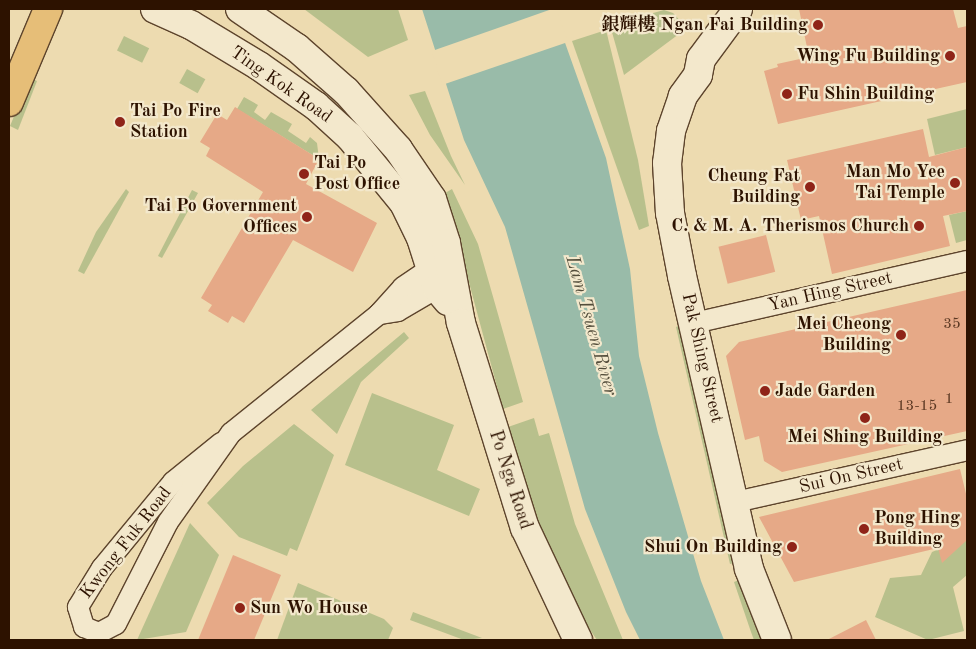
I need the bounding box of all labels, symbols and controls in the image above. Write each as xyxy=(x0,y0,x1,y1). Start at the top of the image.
place label: 銀輝樓 Ngan Fai Building xyxy=(602,14,808,36)
marker: 銀輝樓 Ngan Fai Building xyxy=(812,19,824,31)
street label: Ting Kok Road xyxy=(226,42,336,128)
place label: Wing Fu Building xyxy=(796,45,940,67)
marker: Wing Fu Building xyxy=(944,50,956,62)
place label: Fu Shin Building xyxy=(797,83,934,105)
marker: Fu Shin Building xyxy=(781,88,793,100)
place label: Tai Po Fire Station xyxy=(130,101,221,144)
marker: Tai Po Fire Station xyxy=(114,116,126,128)
place label: Tai Po Post Office xyxy=(314,153,400,195)
place label: Man Mo Yee Tai Temple xyxy=(846,162,945,204)
place label: Cheung Fat Building xyxy=(707,166,800,208)
marker: Tai Po Post Office xyxy=(298,168,310,180)
marker: Man Mo Yee Tai Temple xyxy=(949,177,961,189)
marker: Cheung Fat Building xyxy=(804,181,816,193)
place label: Tai Po Government Offices xyxy=(145,196,297,238)
marker: Tai Po Government Offices xyxy=(301,211,313,223)
place label: C. & M. A. Therismos Church xyxy=(671,215,909,237)
marker: C. & M. A. Therismos Church xyxy=(913,220,925,232)
water label: Lam Tsuen River xyxy=(559,253,621,399)
street label: Yan Hing Street xyxy=(766,267,894,317)
street label: Pak Shing Street xyxy=(677,291,727,425)
place label: Mei Cheong Building xyxy=(797,314,891,356)
house number: 35 xyxy=(943,316,961,334)
marker: Mei Cheong Building xyxy=(895,329,907,341)
place label: Jade Garden xyxy=(775,380,875,402)
marker: Jade Garden xyxy=(759,385,771,397)
house number: 1 xyxy=(945,391,953,409)
house number: 13-15 xyxy=(897,398,937,416)
marker: Mei Shing Building xyxy=(859,412,871,424)
place label: Mei Shing Building xyxy=(787,426,943,448)
street label: Po Nga Road xyxy=(484,428,536,532)
street label: Sui On Street xyxy=(797,454,905,498)
street label: Kwong Fuk Road xyxy=(76,483,176,603)
place label: Pong Hing Building xyxy=(874,508,960,550)
marker: Pong Hing Building xyxy=(858,523,870,535)
place label: Shui On Building xyxy=(644,536,782,558)
marker: Shui On Building xyxy=(786,541,798,553)
place label: Sun Wo House xyxy=(250,597,368,619)
marker: Sun Wo House xyxy=(234,602,246,614)

